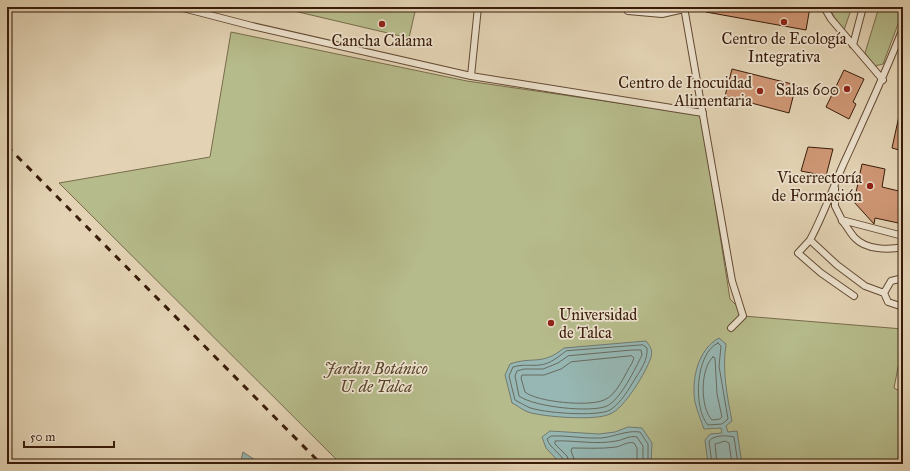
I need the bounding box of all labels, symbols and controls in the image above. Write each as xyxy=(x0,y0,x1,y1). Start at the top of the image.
marker: Centro de Ecología Integrativa xyxy=(779,17,789,27)
marker: Cancha Calama xyxy=(377,19,387,29)
place label: Centro de Ecología Integrativa xyxy=(722,29,847,67)
place label: Cancha Calama xyxy=(331,31,433,50)
place label: Centro de Inocuidad Alimentaria xyxy=(618,73,752,110)
place label: Salas 600 xyxy=(776,80,839,99)
marker: Salas 600 xyxy=(842,84,852,94)
marker: Centro de Inocuidad Alimentaria xyxy=(755,86,765,96)
place label: Vicerrectoría de Formación xyxy=(772,168,862,205)
marker: Vicerrectoría de Formación xyxy=(865,181,875,191)
place label: Universidad de Talca xyxy=(559,305,637,342)
marker: Universidad de Talca xyxy=(546,318,556,328)
park label: Jardin Botánico U. de Talca xyxy=(323,359,428,396)
scale bar xyxy=(24,423,114,449)
text: 50 m xyxy=(30,430,55,444)

